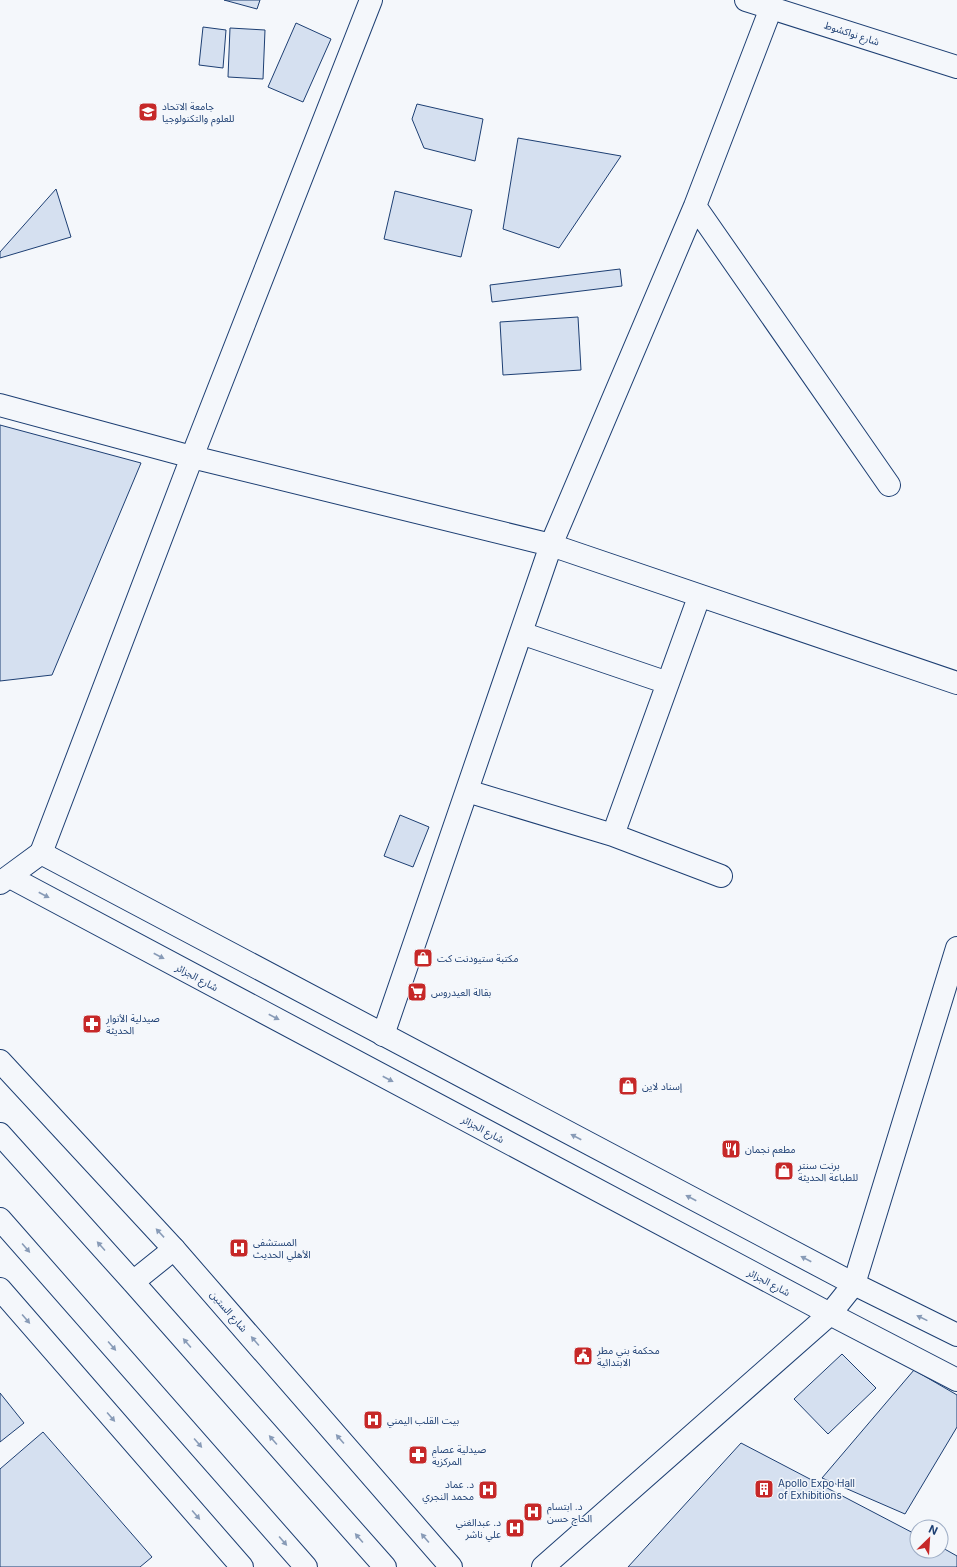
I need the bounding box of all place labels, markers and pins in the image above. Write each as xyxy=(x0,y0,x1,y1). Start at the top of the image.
place label: جامعة الاتحاد للعلوم والتكنولوجيا xyxy=(162,100,235,127)
school or university icon: جامعة الاتحاد للعلوم والتكنولوجيا xyxy=(137,101,159,123)
shop icon: مكتبة ستيودنت كت xyxy=(412,947,434,969)
place label: مكتبة ستيودنت كت xyxy=(437,952,518,965)
supermarket icon: بقالة العيدروس xyxy=(406,981,428,1003)
place label: بقالة العيدروس xyxy=(431,986,492,999)
place label: صيدلية الأنوار الحديثة xyxy=(105,1012,160,1036)
pharmacy icon: صيدلية الأنوار الحديثة xyxy=(81,1013,103,1035)
shop icon: إسناد لاين xyxy=(617,1075,639,1097)
place label: إسناد لاين xyxy=(642,1080,683,1093)
restaurant icon: مطعم نجمان xyxy=(720,1138,742,1160)
place label: مطعم نجمان xyxy=(745,1143,796,1157)
place label: برنت سنتر للطباعة الحديثة xyxy=(797,1159,858,1183)
shop icon: برنت سنتر للطباعة الحديثة xyxy=(773,1160,795,1182)
place label: المستشفى الأهلي الحديث xyxy=(253,1236,311,1262)
hospital icon: المستشفى الأهلي الحديث xyxy=(228,1237,250,1259)
place label: محكمة بني مطر الابتدائية xyxy=(596,1344,660,1368)
public building icon: محكمة بني مطر الابتدائية xyxy=(572,1345,594,1367)
hospital icon: بيت القلب اليمني xyxy=(362,1409,384,1431)
place label: بيت القلب اليمني xyxy=(387,1414,459,1428)
place label: صيدلية عصام المركزية xyxy=(432,1443,486,1468)
pharmacy icon: صيدلية عصام المركزية xyxy=(407,1444,429,1466)
place label: Apollo Expo Hall of Exhibitions xyxy=(778,1477,855,1501)
place label: د. عماد محمد النجري xyxy=(422,1478,474,1504)
building icon: Apollo Expo Hall of Exhibitions xyxy=(753,1478,775,1500)
hospital icon: د. عماد محمد النجري xyxy=(477,1479,499,1501)
place label: د. ابتسام الحاج حسن xyxy=(547,1500,592,1526)
hospital icon: د. ابتسام الحاج حسن xyxy=(522,1501,544,1523)
place label: د. عبدالغني علي ناشر xyxy=(456,1516,501,1542)
hospital icon: د. عبدالغني علي ناشر xyxy=(504,1517,526,1539)

